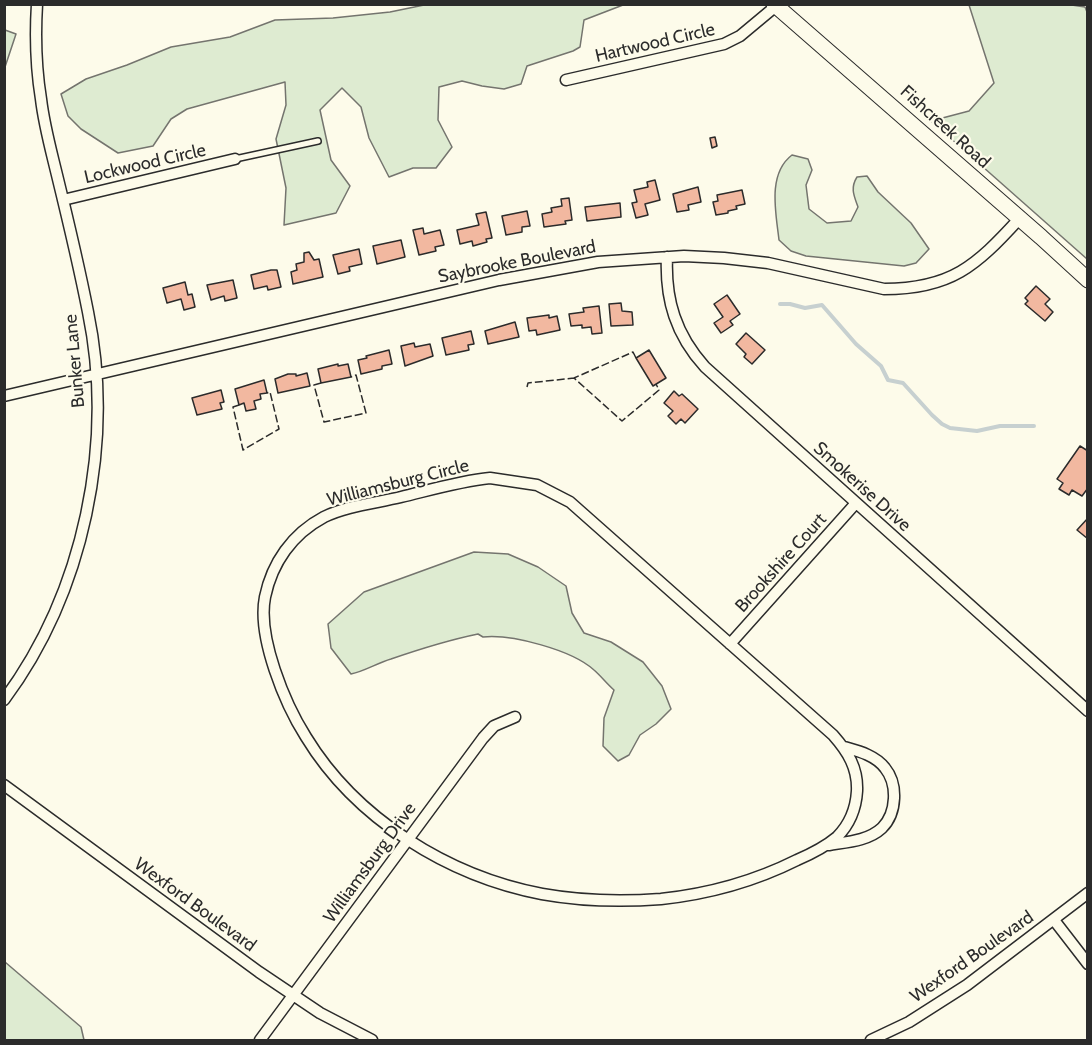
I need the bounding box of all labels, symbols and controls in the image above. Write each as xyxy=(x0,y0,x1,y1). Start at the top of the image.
street label: Hartwood Circle xyxy=(593,19,717,67)
street label: Fishcreek Road xyxy=(896,81,994,173)
street label: Lockwood Circle xyxy=(82,140,208,188)
street label: Saybrooke Boulevard xyxy=(436,236,598,288)
street label: Bunker Lane xyxy=(60,313,90,409)
street label: Smokerise Drive xyxy=(809,438,915,536)
street label: Williamsburg Circle xyxy=(325,455,471,511)
street label: Brookshire Court xyxy=(731,509,831,617)
street label: Williamsburg Drive xyxy=(319,799,421,927)
street label: Wexford Boulevard xyxy=(130,854,260,956)
street label: Wexford Boulevard xyxy=(906,906,1038,1008)

